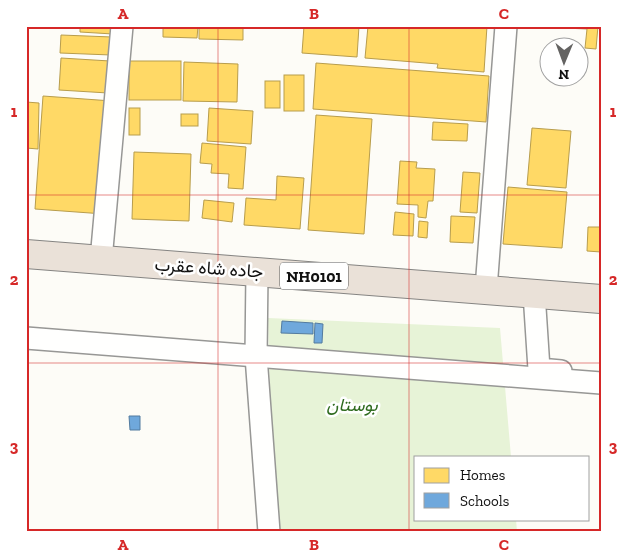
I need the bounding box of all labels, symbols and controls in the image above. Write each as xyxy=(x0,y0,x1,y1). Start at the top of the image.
text: A xyxy=(118,4,129,23)
text: B xyxy=(309,4,319,23)
text: C xyxy=(499,4,509,23)
north arrow xyxy=(540,38,590,88)
text: N xyxy=(558,66,569,83)
text: 1 xyxy=(11,102,18,121)
text: 1 xyxy=(610,102,617,121)
street label: جاده شاه عقرب xyxy=(154,253,264,283)
road number: NH0101 xyxy=(280,262,348,290)
text: 2 xyxy=(10,270,19,289)
text: 2 xyxy=(609,270,618,289)
park label: بوستان xyxy=(326,394,378,416)
text: 3 xyxy=(10,437,19,456)
text: 3 xyxy=(609,437,618,456)
legend xyxy=(414,456,590,520)
text: Homes xyxy=(460,466,505,484)
text: Schools xyxy=(460,492,509,510)
text: A xyxy=(118,535,129,554)
text: B xyxy=(309,535,319,554)
text: C xyxy=(499,535,509,554)

